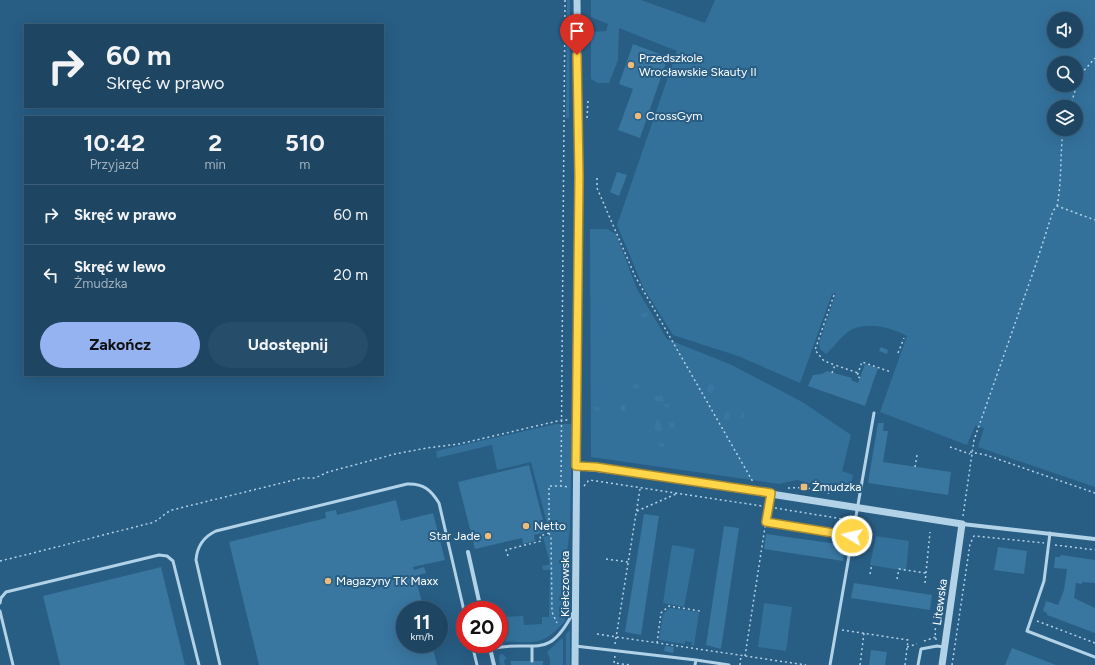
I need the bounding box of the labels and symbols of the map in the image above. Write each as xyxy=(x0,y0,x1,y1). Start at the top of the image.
pin xyxy=(560,14,594,55)
place label: Przedszkole Wrocławskie Skauty II xyxy=(639,51,757,79)
marker: Przedszkole Wrocławskie Skauty II xyxy=(626,60,636,70)
place label: CrossGym xyxy=(646,109,703,123)
marker: CrossGym xyxy=(633,111,643,121)
place label: Żmudzka xyxy=(812,480,861,494)
marker: Żmudzka xyxy=(799,482,809,492)
position arrow xyxy=(831,515,873,557)
place label: Netto xyxy=(534,519,566,533)
marker: Netto xyxy=(521,521,531,531)
place label: Star Jade xyxy=(429,529,480,543)
marker: Star Jade xyxy=(483,531,493,541)
street label: Kiełczowska xyxy=(558,551,572,617)
place label: Magazyny TK Maxx xyxy=(336,574,438,588)
marker: Magazyny TK Maxx xyxy=(323,576,333,586)
street label: Litewska xyxy=(930,578,950,626)
speed limit sign: 20 xyxy=(456,601,508,653)

